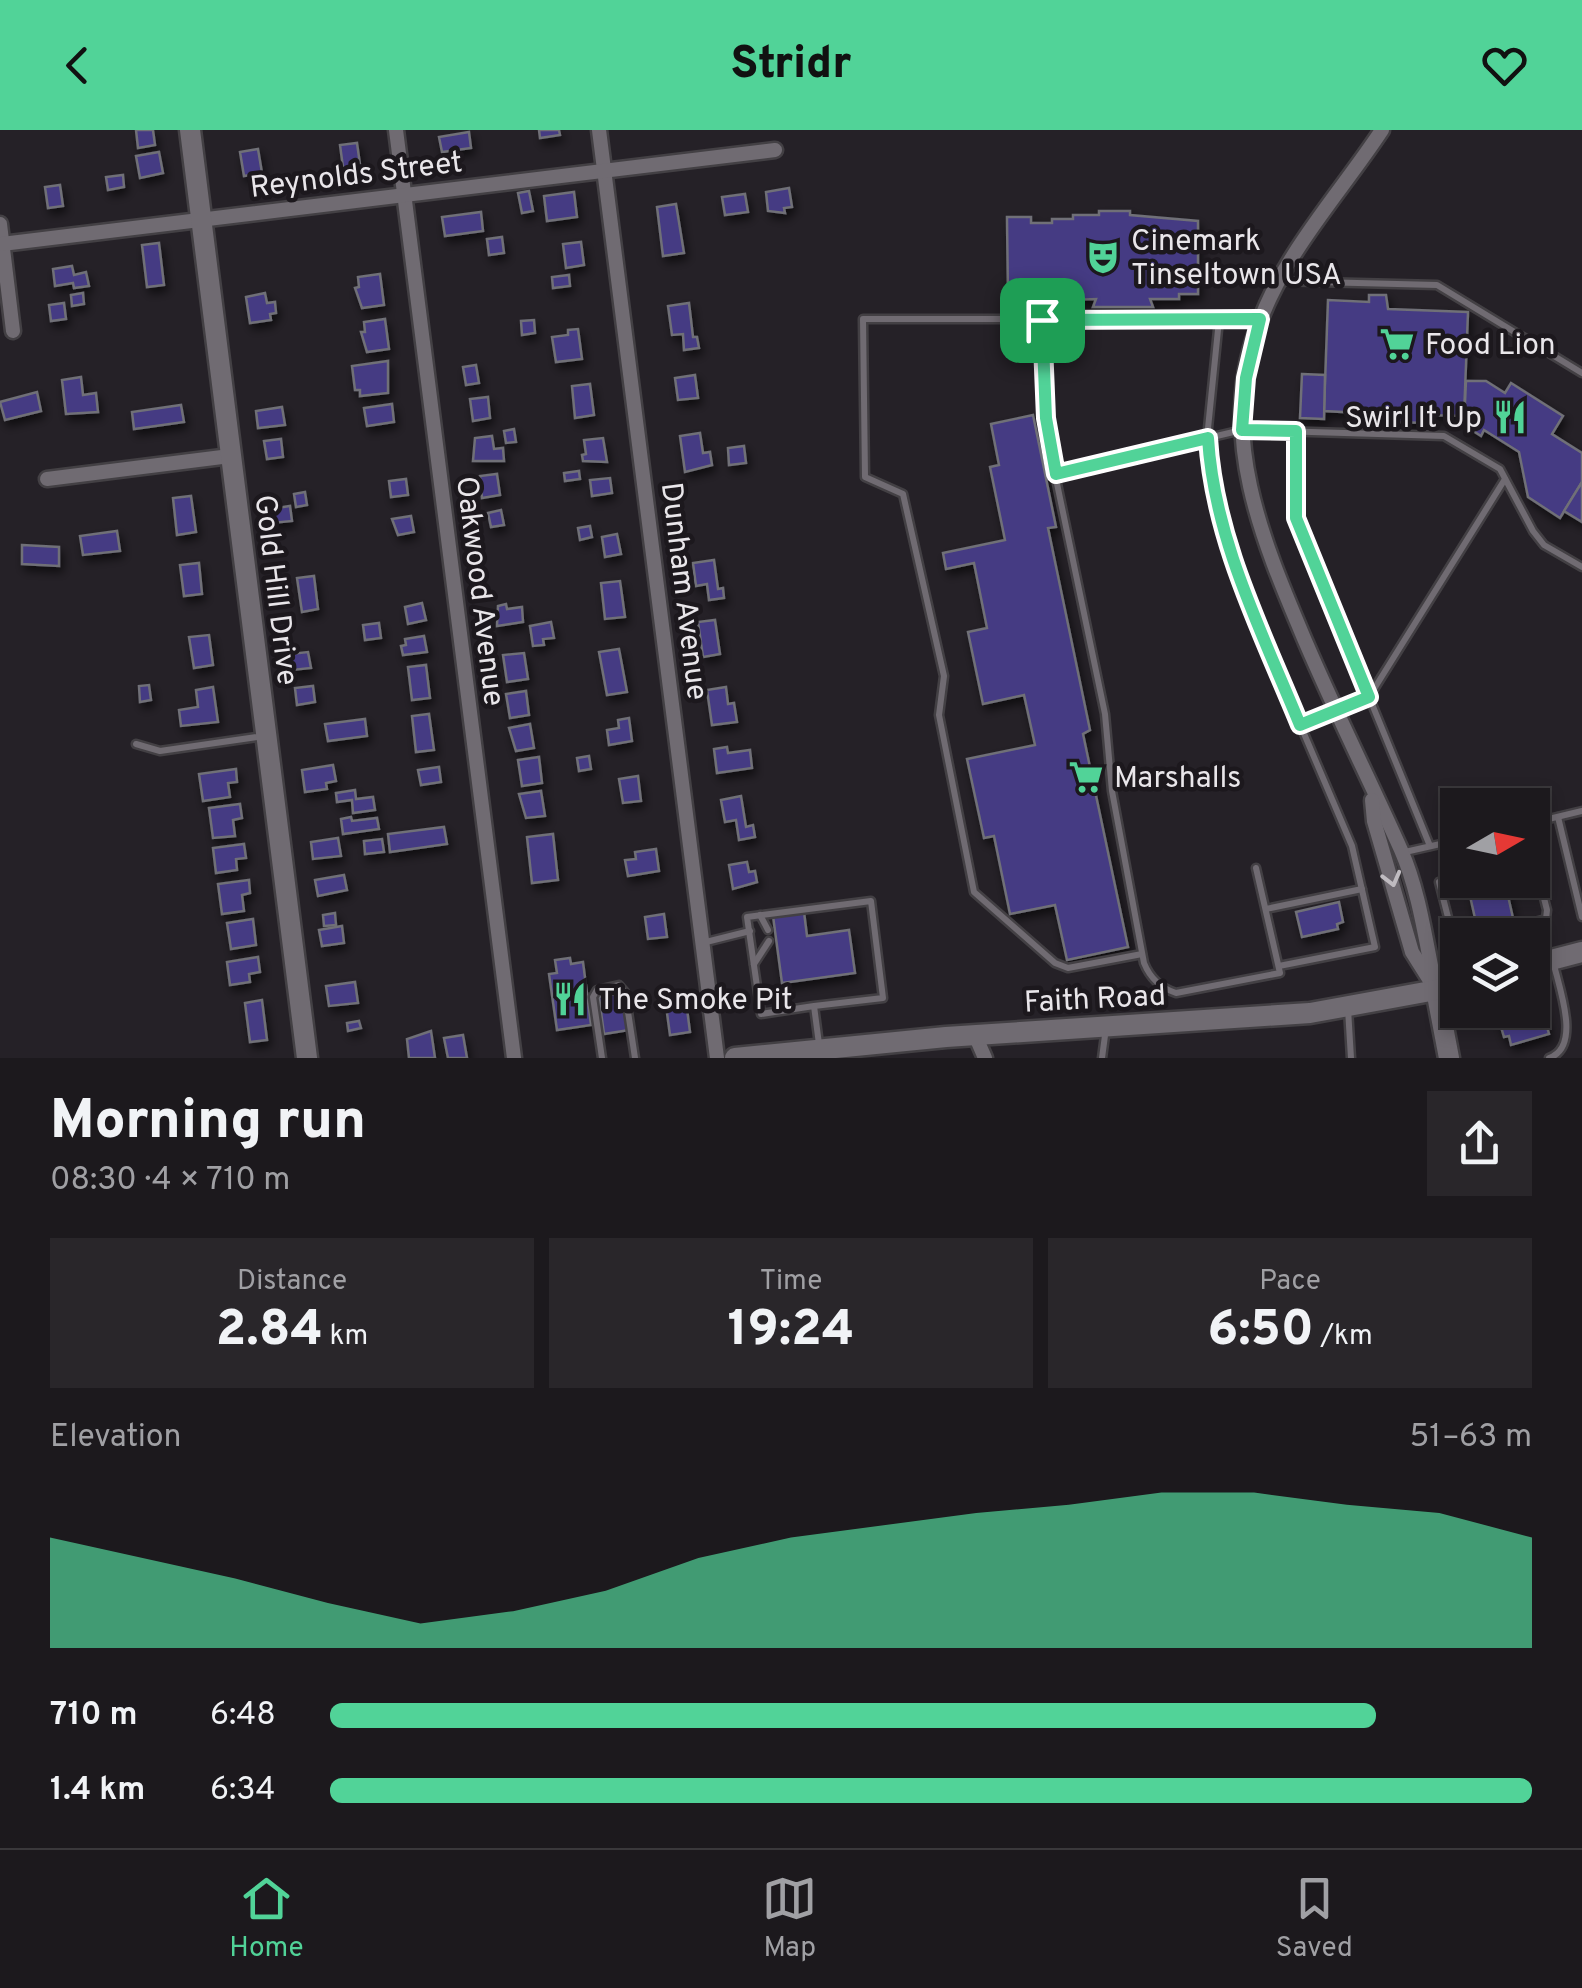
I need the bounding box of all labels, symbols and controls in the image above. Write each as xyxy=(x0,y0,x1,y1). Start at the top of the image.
text: Stridr xyxy=(731,37,851,94)
icon: back xyxy=(50,38,105,93)
icon: heart xyxy=(1477,38,1532,93)
street label: Reynolds Street xyxy=(248,145,464,208)
place label: Cinemark Tinseltown USA xyxy=(1131,224,1342,295)
theatre icon: Cinemark Tinseltown USA xyxy=(1084,238,1122,276)
pin xyxy=(1000,278,1085,363)
icon: arrive xyxy=(1015,293,1070,348)
supermarket icon: Food Lion xyxy=(1378,325,1416,363)
place label: Food Lion xyxy=(1425,328,1556,365)
restaurant icon: Swirl It Up xyxy=(1491,398,1529,436)
place label: Swirl It Up xyxy=(1345,401,1482,438)
street label: Oakwood Avenue xyxy=(446,474,511,708)
street label: Dunham Avenue xyxy=(651,480,714,702)
street label: Gold Hill Drive xyxy=(244,493,305,688)
supermarket icon: Marshalls xyxy=(1067,758,1105,796)
place label: Marshalls xyxy=(1114,761,1241,798)
north arrow xyxy=(1440,788,1550,898)
map controls xyxy=(1440,788,1550,1028)
one-way arrow xyxy=(1381,870,1402,887)
button: layers xyxy=(1440,918,1550,1028)
street label: Faith Road xyxy=(1023,978,1167,1023)
restaurant icon: The Smoke Pit xyxy=(551,980,589,1018)
place label: The Smoke Pit xyxy=(598,983,793,1020)
text: Morning run xyxy=(50,1088,366,1158)
button: share xyxy=(1427,1091,1532,1196)
text: 08:30 · 4 × 710 m xyxy=(50,1161,290,1201)
text: Distance xyxy=(237,1264,347,1300)
text: Time xyxy=(760,1264,822,1300)
text: Pace xyxy=(1259,1264,1321,1300)
text: 2.84 xyxy=(216,1300,323,1363)
text: 19:24 xyxy=(727,1300,855,1363)
text: 6:50 xyxy=(1207,1300,1314,1363)
text: km xyxy=(323,1319,368,1355)
text: /km xyxy=(1314,1319,1373,1355)
text: Elevation xyxy=(50,1418,182,1458)
text: 51–63 m xyxy=(1409,1418,1532,1458)
text: 710 m xyxy=(50,1696,138,1736)
text: 6:48 xyxy=(210,1696,276,1736)
text: 1.4 km xyxy=(50,1771,145,1811)
text: 6:34 xyxy=(210,1771,275,1811)
tab: Home xyxy=(229,1871,304,1967)
tab: Map xyxy=(762,1871,817,1967)
tab: Saved xyxy=(1276,1871,1353,1967)

